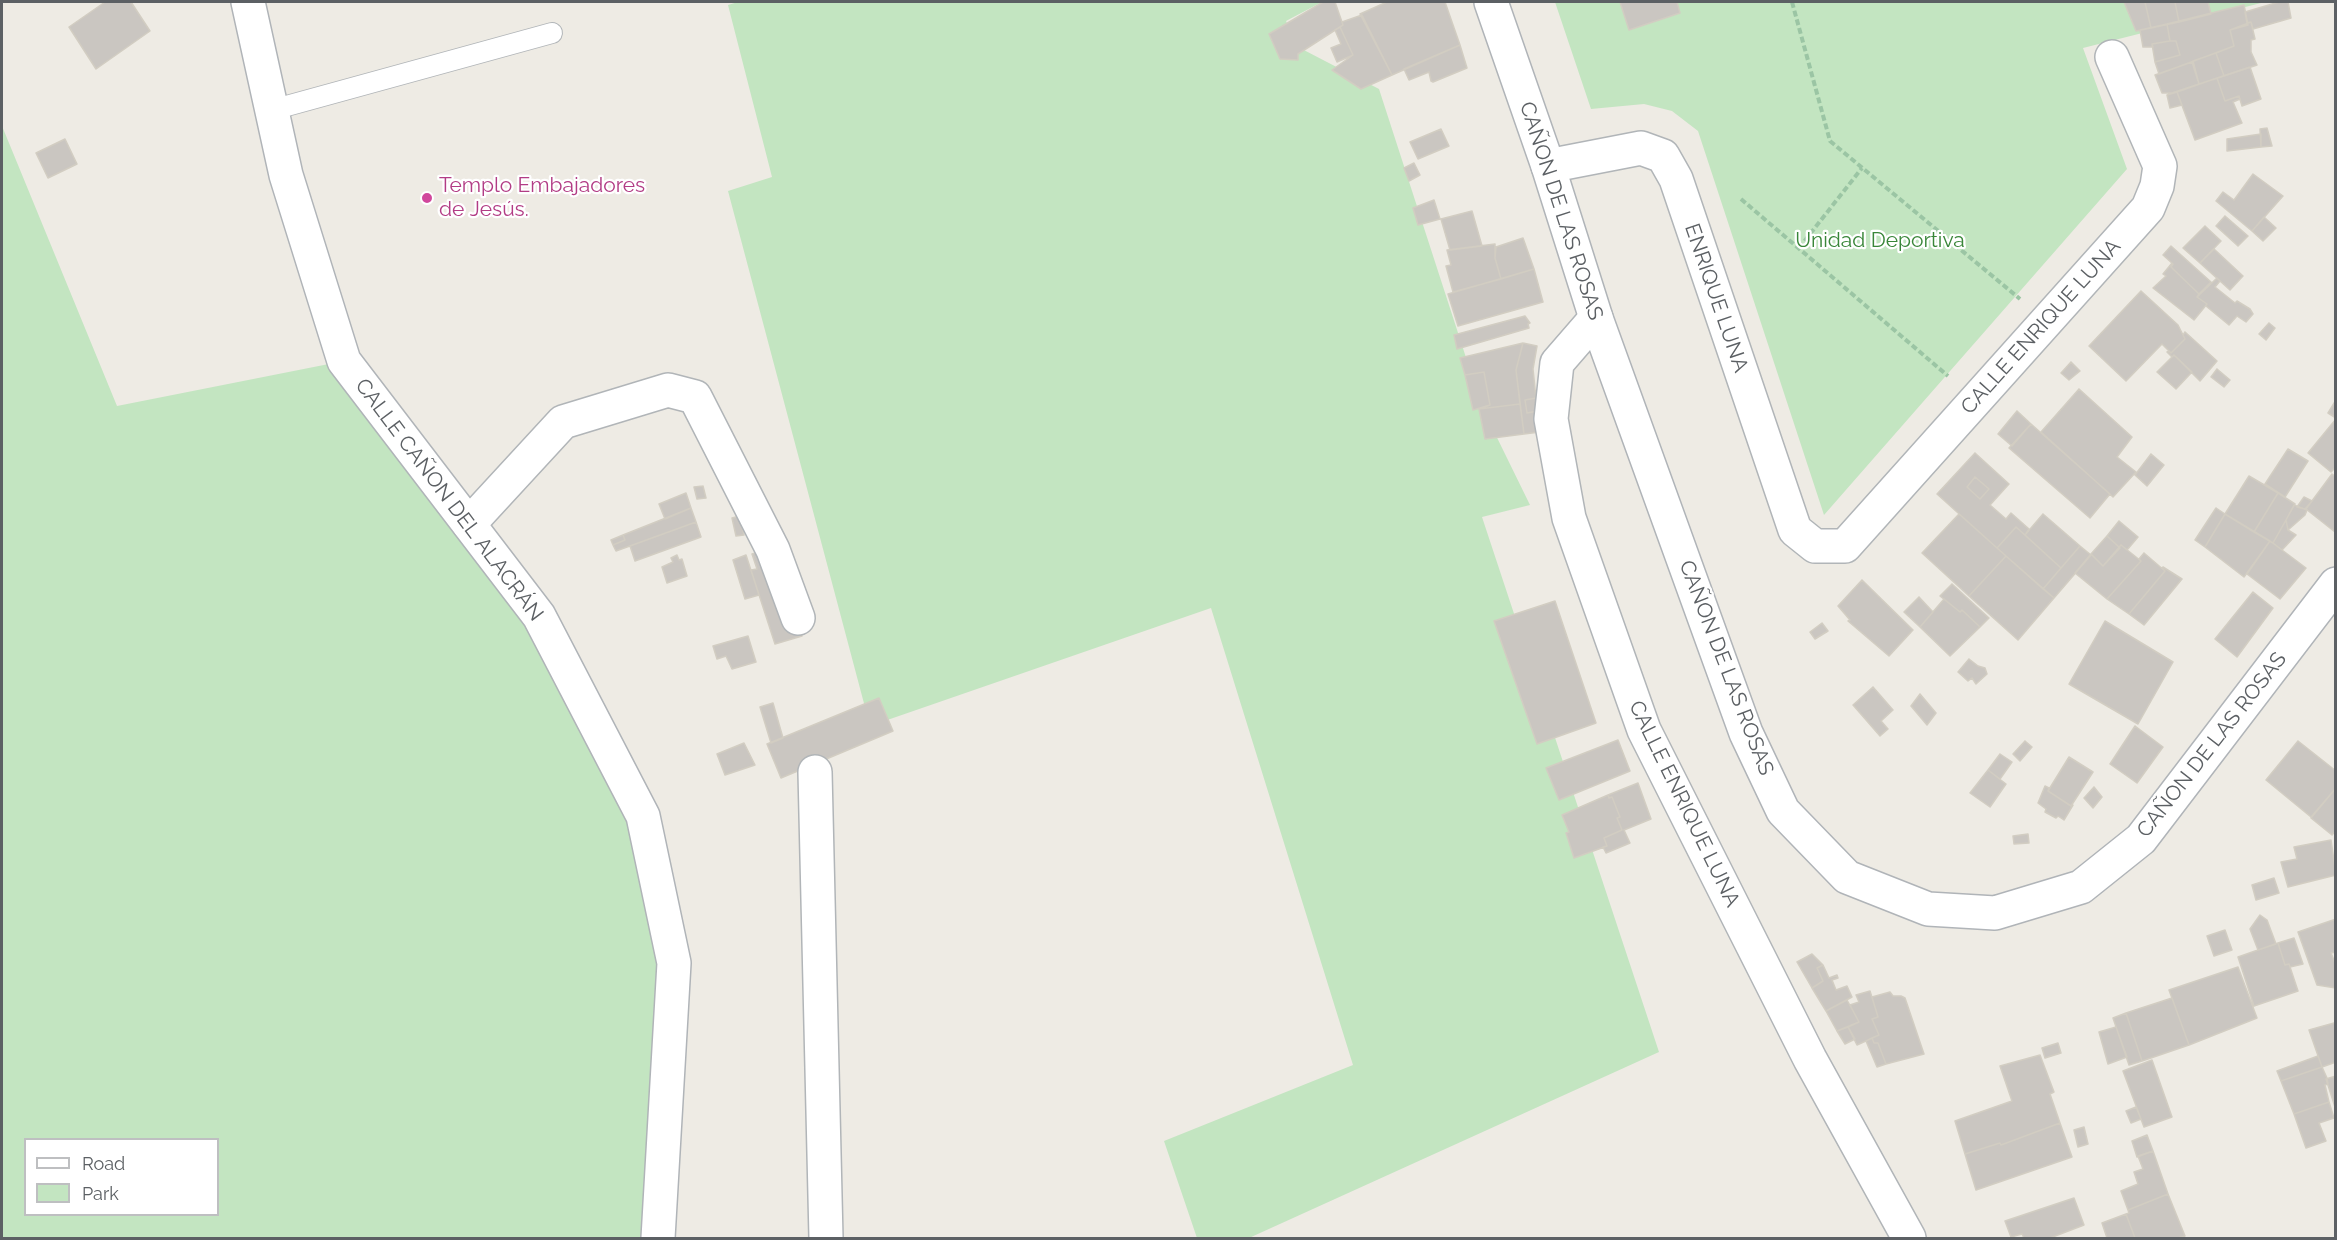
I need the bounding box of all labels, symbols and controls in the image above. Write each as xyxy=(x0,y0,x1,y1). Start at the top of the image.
street label: CAÑON DE LAS ROSAS xyxy=(1514,99,1608,323)
place label: Templo Embajadores de Jesús. xyxy=(439,173,645,223)
marker: Templo Embajadores de Jesús. xyxy=(420,191,434,205)
street label: ENRIQUE LUNA xyxy=(1679,220,1753,376)
park label: Unidad Deportiva xyxy=(1795,228,1965,254)
street label: CALLE ENRIQUE LUNA xyxy=(1956,234,2126,420)
street label: CALLE CAÑON DEL ALACRÁN xyxy=(350,374,548,626)
street label: CAÑON DE LAS ROSAS xyxy=(1673,557,1779,779)
street label: CAÑON DE LAS ROSAS xyxy=(2132,647,2292,843)
street label: CALLE ENRIQUE LUNA xyxy=(1623,697,1745,911)
legend xyxy=(24,1138,219,1216)
text: Road xyxy=(82,1153,125,1174)
text: Park xyxy=(82,1183,119,1204)

